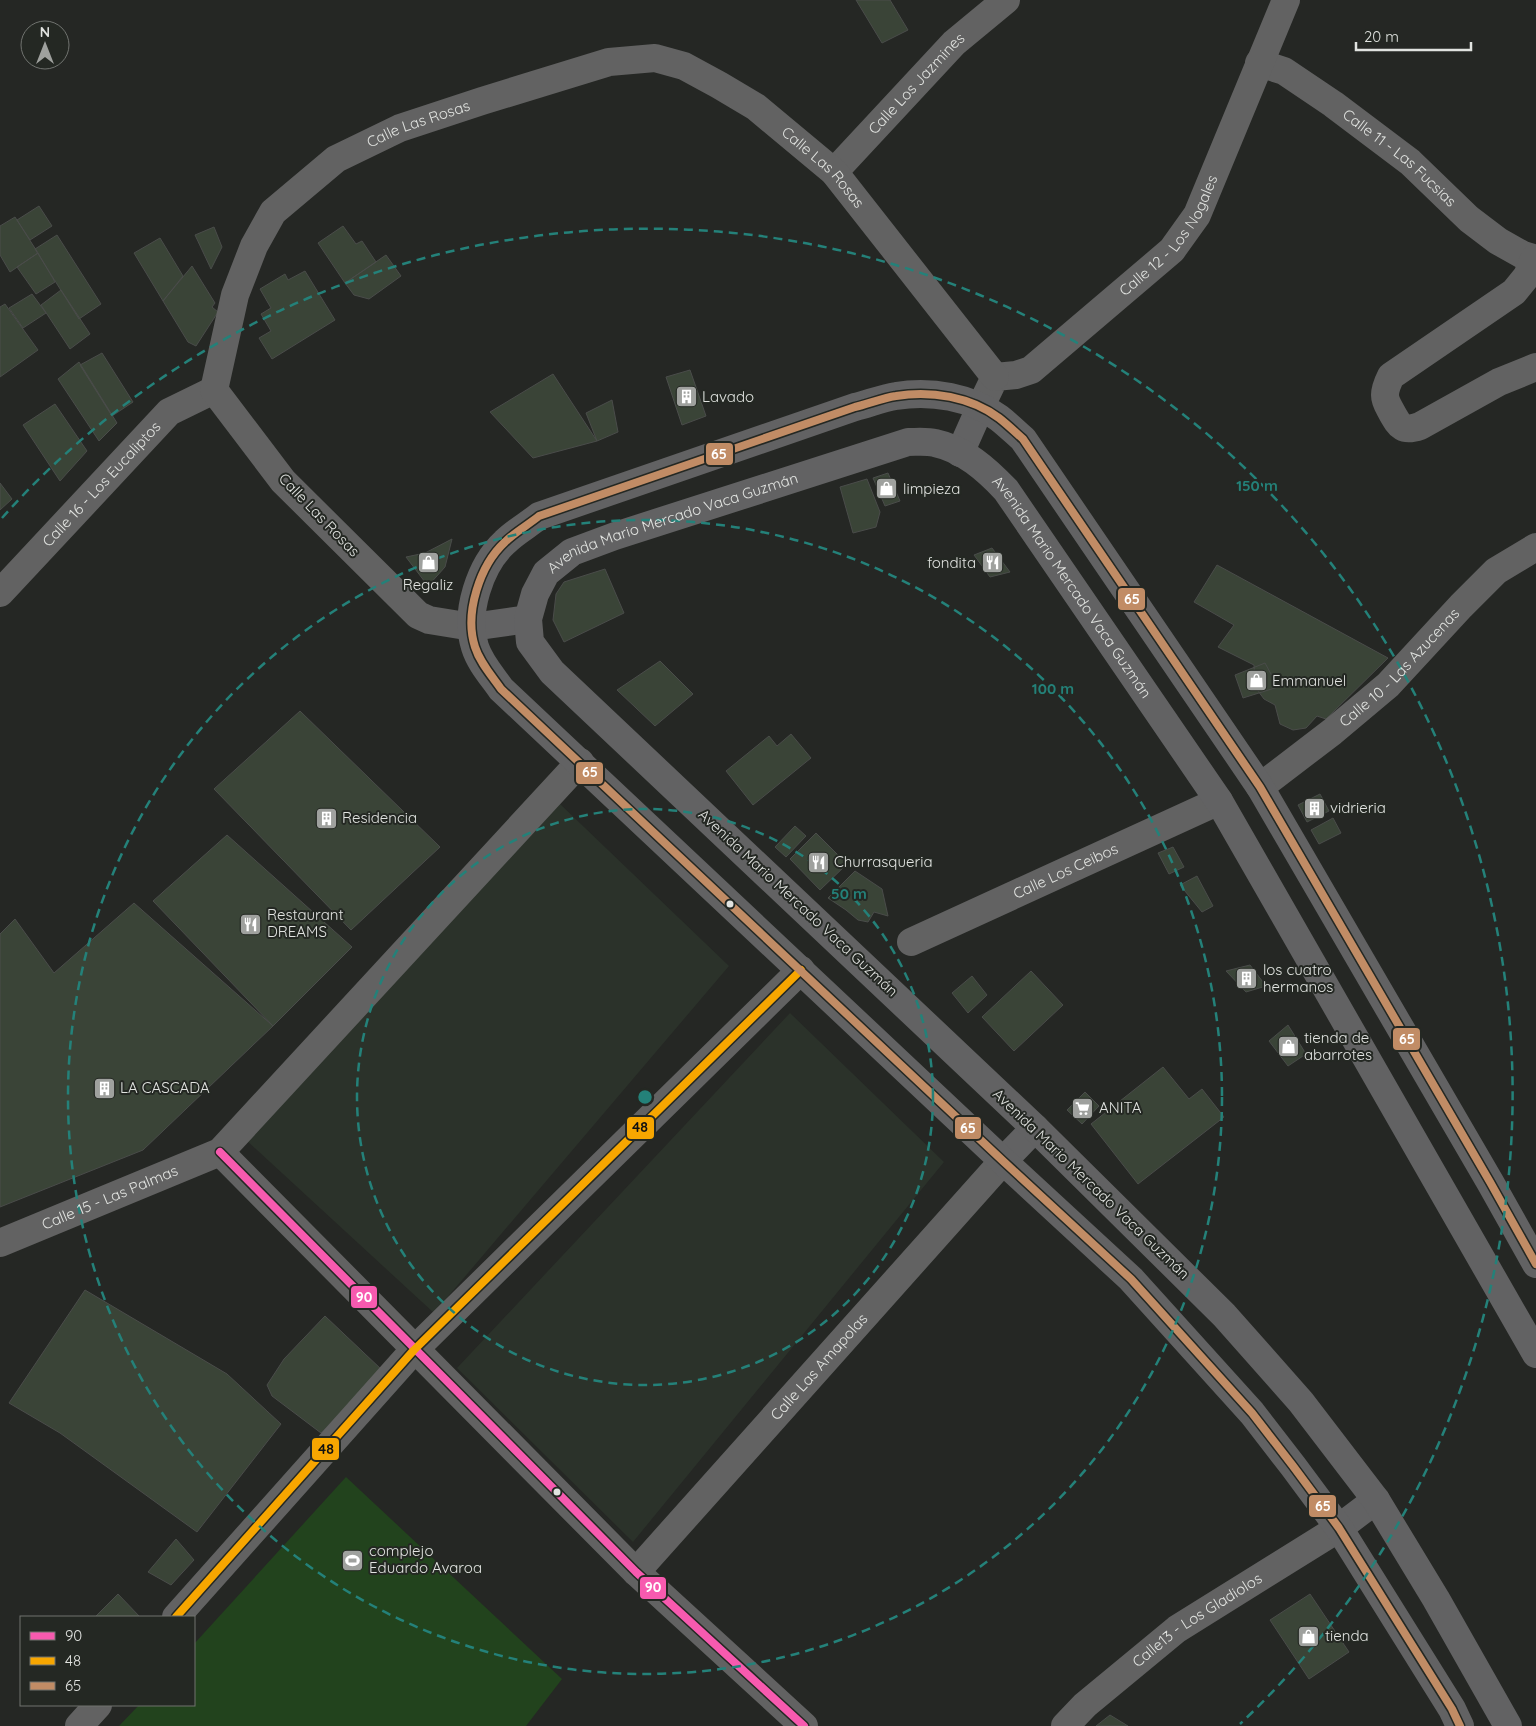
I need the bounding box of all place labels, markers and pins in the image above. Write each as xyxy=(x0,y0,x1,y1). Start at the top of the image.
building icon: Lavado xyxy=(674,385,698,409)
place label: Lavado xyxy=(702,387,754,406)
shop icon: limpieza xyxy=(875,477,899,501)
place label: limpieza xyxy=(903,479,960,498)
shop icon: Regaliz xyxy=(416,550,440,574)
restaurant icon: fondita xyxy=(980,551,1004,575)
place label: fondita xyxy=(927,553,976,572)
place label: Regaliz xyxy=(403,575,453,594)
shop icon: Emmanuel xyxy=(1244,669,1268,693)
place label: Emmanuel xyxy=(1272,671,1346,690)
building icon: vidrieria xyxy=(1302,796,1326,820)
place label: vidrieria xyxy=(1330,798,1386,817)
building icon: Residencia xyxy=(314,806,338,830)
place label: Residencia xyxy=(342,808,417,827)
restaurant icon: Churrasqueria xyxy=(806,850,830,874)
place label: Churrasqueria xyxy=(834,852,933,871)
unlabelled marker xyxy=(725,899,735,909)
place label: Restaurant DREAMS xyxy=(267,905,344,941)
restaurant icon: Restaurant DREAMS xyxy=(239,912,263,936)
place label: los cuatro hermanos xyxy=(1263,960,1333,996)
building icon: los cuatro hermanos xyxy=(1235,967,1259,991)
place label: tienda de abarrotes xyxy=(1304,1028,1372,1064)
shop icon: tienda de abarrotes xyxy=(1276,1035,1300,1059)
building icon: LA CASCADA xyxy=(92,1076,116,1100)
place label: LA CASCADA xyxy=(120,1078,210,1097)
centre of rings xyxy=(636,1088,654,1106)
supermarket icon: ANITA xyxy=(1071,1096,1095,1120)
place label: ANITA xyxy=(1099,1098,1142,1117)
unlabelled marker xyxy=(552,1487,562,1497)
place label: complejo Eduardo Avaroa xyxy=(369,1541,482,1577)
sports icon: complejo Eduardo Avaroa xyxy=(341,1548,365,1572)
shop icon: tienda xyxy=(1297,1624,1321,1648)
place label: tienda xyxy=(1325,1626,1369,1645)

